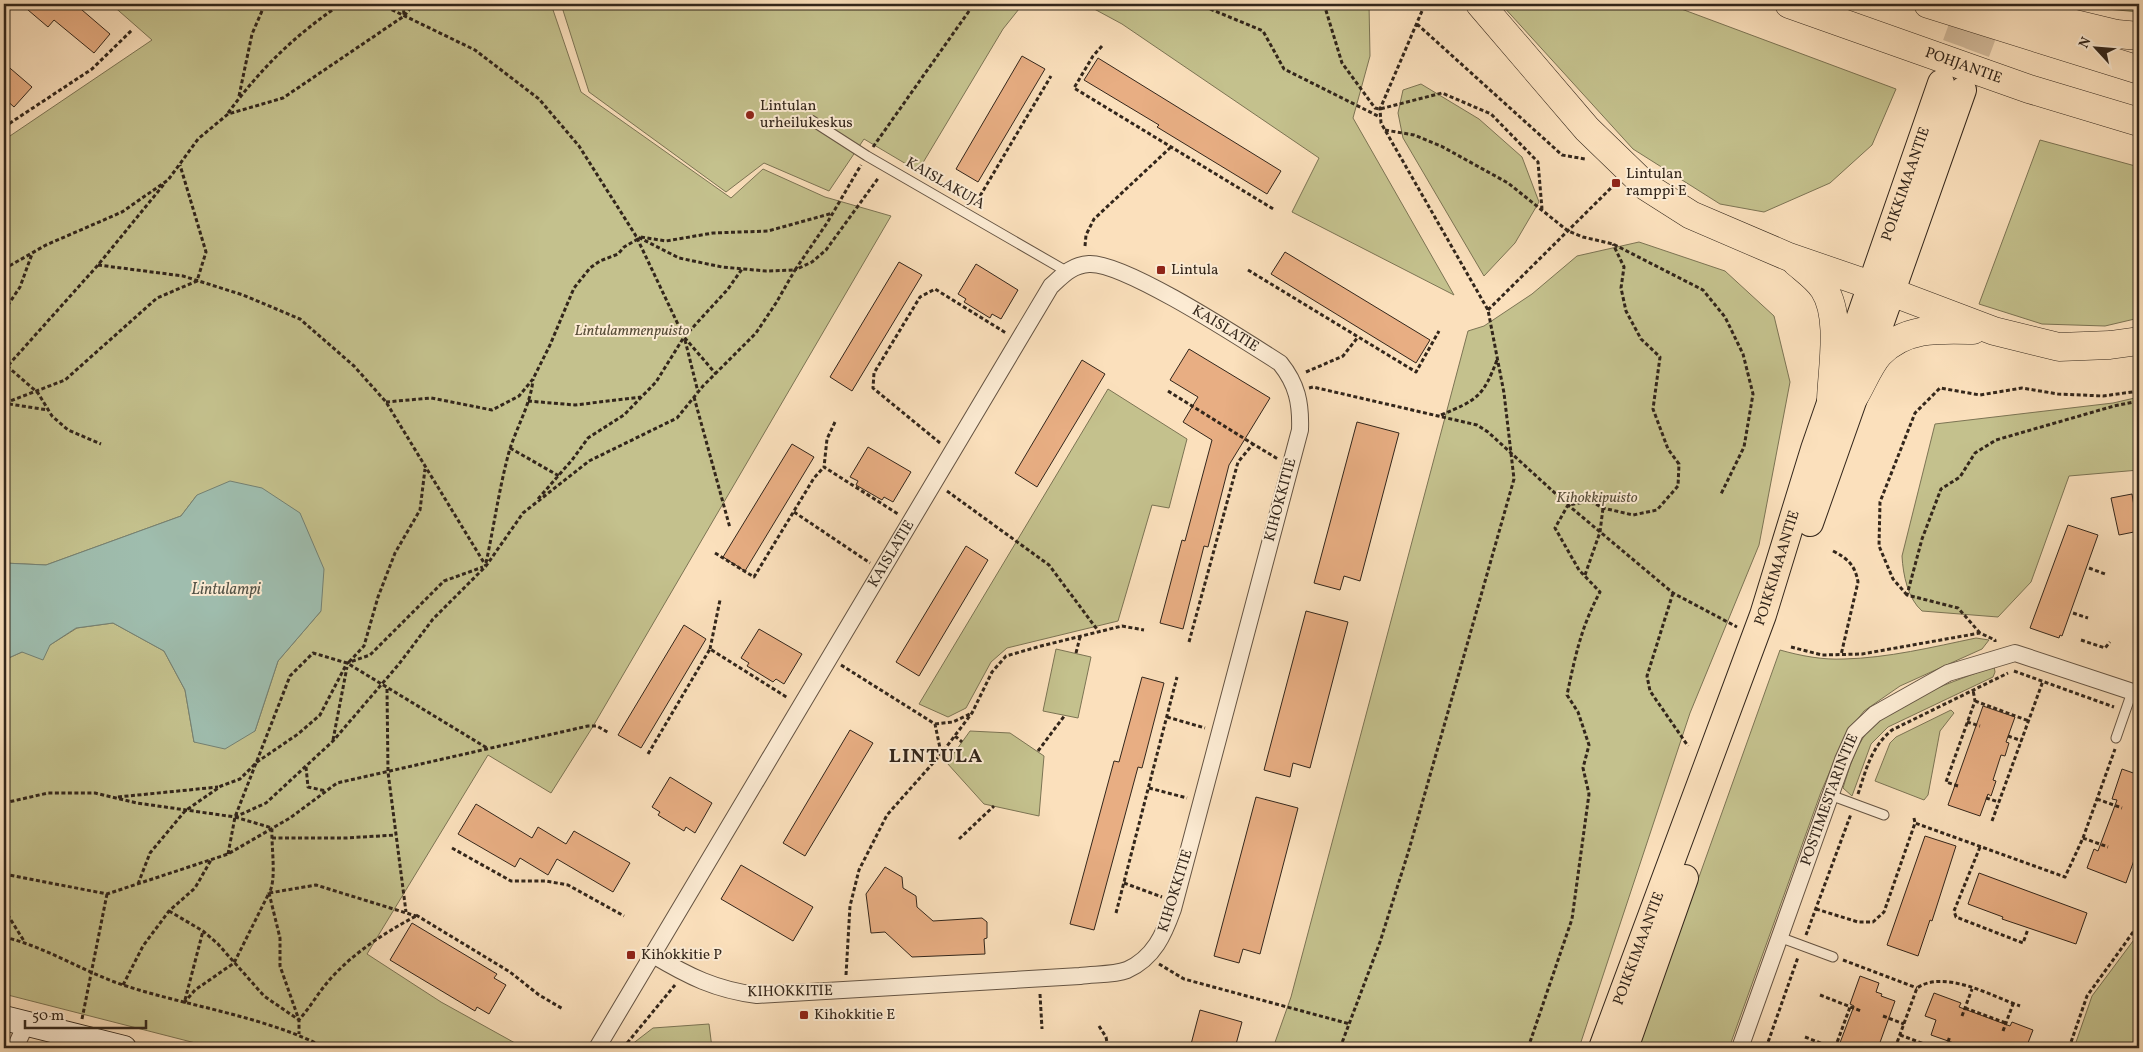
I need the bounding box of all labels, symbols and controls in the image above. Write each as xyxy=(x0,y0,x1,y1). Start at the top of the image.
north arrow xyxy=(2070,22,2120,72)
text: N xyxy=(2075,34,2096,52)
street label: POHJANTIE xyxy=(1922,42,2005,89)
place label: Lintulan urheilukeskus xyxy=(760,96,853,134)
marker: Lintulan urheilukeskus xyxy=(744,109,756,121)
street label: POIKKIMAANTIE xyxy=(1876,124,1935,244)
street label: KAISLAKUJA xyxy=(901,153,989,215)
place label: Lintulan ramppi E xyxy=(1626,164,1687,202)
marker: Lintulan ramppi E xyxy=(1610,177,1622,189)
place label: Lintula xyxy=(1171,260,1219,281)
marker: Lintula xyxy=(1155,264,1167,276)
street label: KAISLATIE xyxy=(1188,300,1263,357)
park label: Lintulammenpuisto xyxy=(575,321,690,342)
street label: KIHOKKITIE xyxy=(1260,456,1302,544)
park label: Kihokkipuisto xyxy=(1556,488,1638,509)
street label: POIKKIMAANTIE xyxy=(1749,508,1805,629)
street label: KAISLATIE xyxy=(863,516,920,592)
water label: Lintulampi xyxy=(191,579,262,601)
street label: POSTIMESTARINTIE xyxy=(1796,730,1864,869)
district label: LINTULA xyxy=(889,743,983,771)
street label: KIHOKKITIE xyxy=(1153,847,1199,935)
street label: POIKKIMAANTIE xyxy=(1608,889,1670,1008)
place label: Kihokkitie P xyxy=(641,945,722,966)
marker: Kihokkitie P xyxy=(625,949,637,961)
street label: KIHOKKITIE xyxy=(747,981,833,1003)
scale bar xyxy=(25,997,146,1029)
place label: Kihokkitie E xyxy=(814,1005,895,1026)
text: 50 m xyxy=(32,1006,64,1027)
marker: Kihokkitie E xyxy=(798,1009,810,1021)

